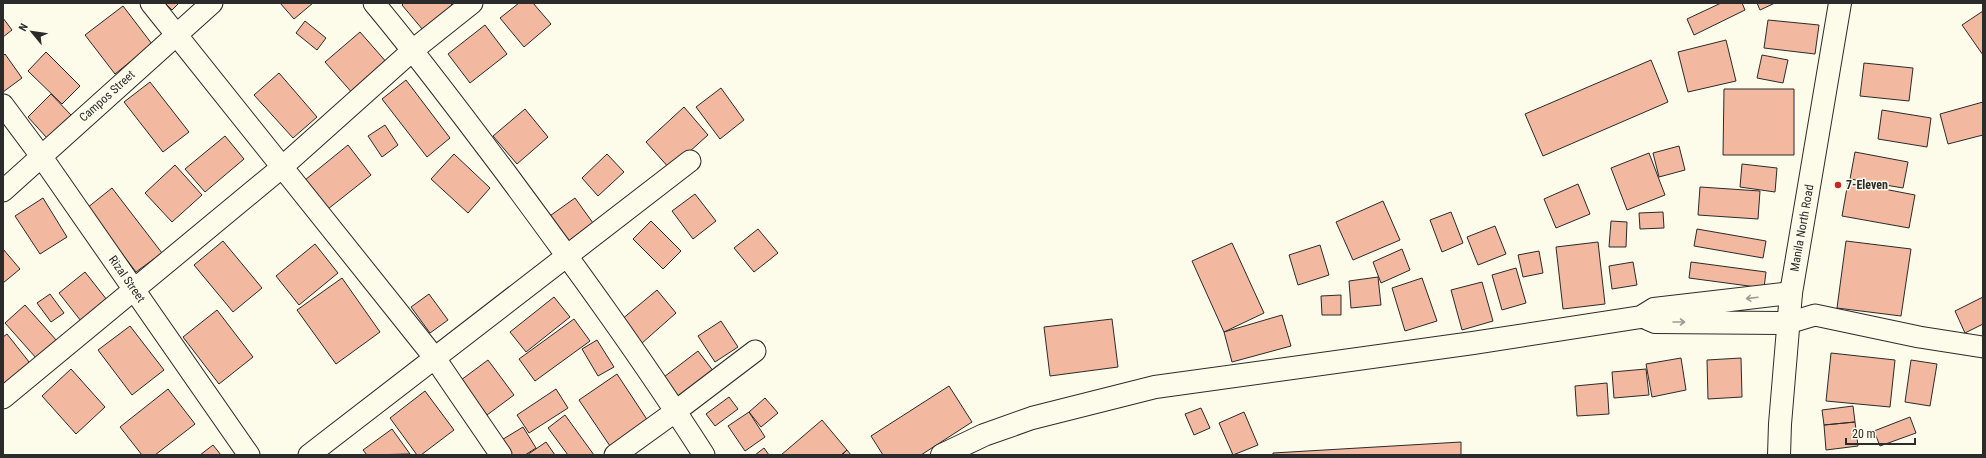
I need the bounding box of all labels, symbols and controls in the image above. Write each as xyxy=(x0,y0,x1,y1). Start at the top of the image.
north arrow xyxy=(12,12,52,52)
text: N xyxy=(16,21,31,33)
street label: Campos Street xyxy=(76,67,138,125)
place label: 7-Eleven xyxy=(1846,178,1888,192)
marker: 7-Eleven xyxy=(1833,180,1843,190)
street label: Manila North Road xyxy=(1787,183,1817,273)
street label: Rizal Street xyxy=(106,253,148,305)
one-way arrow xyxy=(1746,294,1759,301)
one-way arrow xyxy=(1672,318,1685,326)
scale bar xyxy=(1846,420,1915,446)
text: 20 m xyxy=(1852,427,1876,441)

